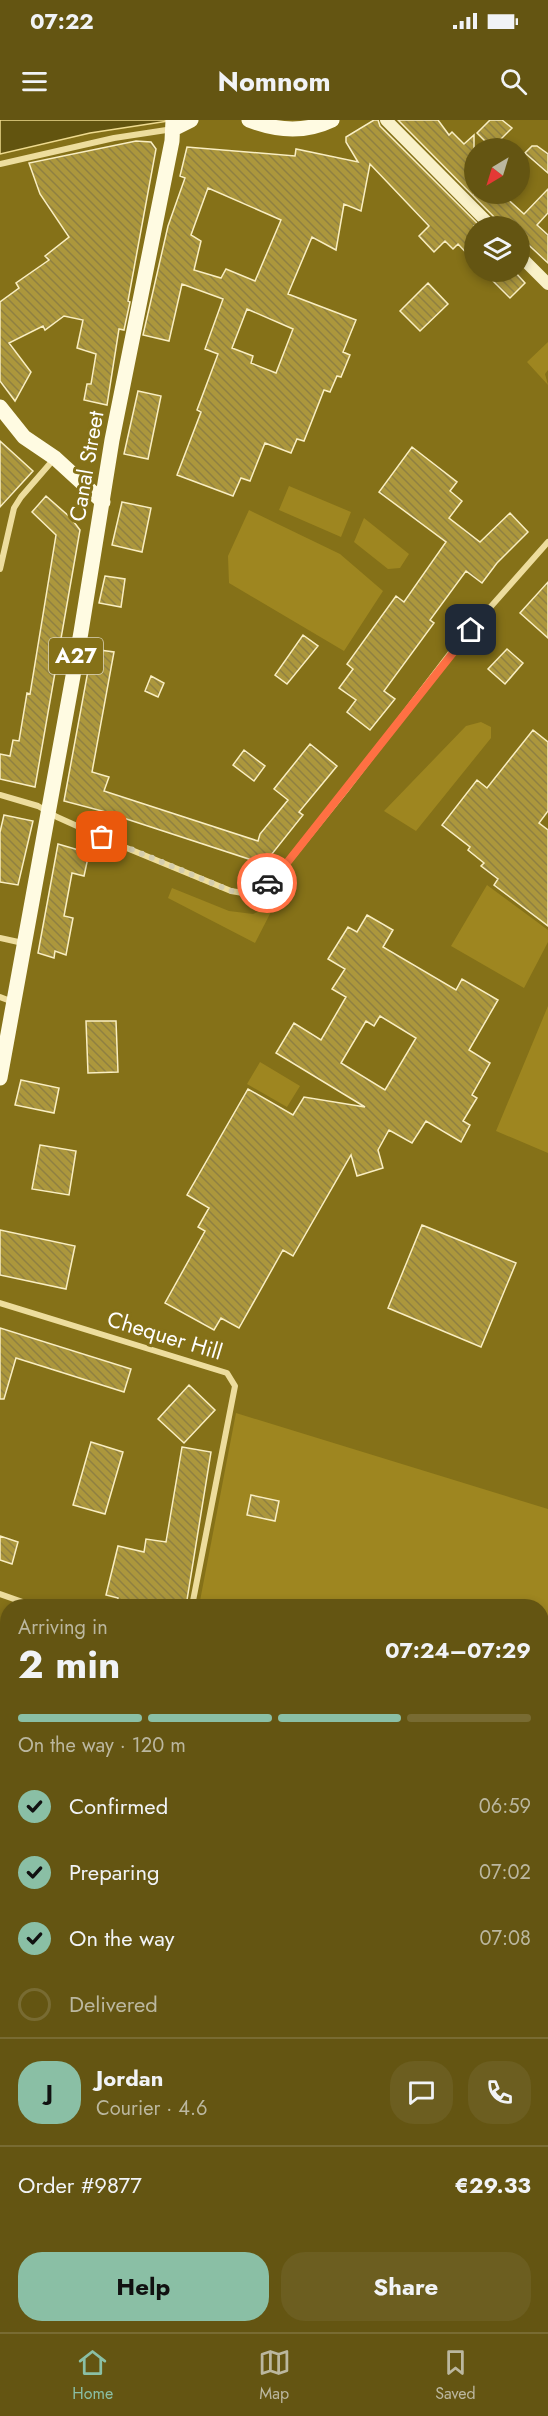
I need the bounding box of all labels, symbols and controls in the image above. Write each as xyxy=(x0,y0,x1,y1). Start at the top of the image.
text: 07:22 xyxy=(30,5,94,37)
text: Nomnom xyxy=(217,62,331,101)
icon: menu xyxy=(18,65,51,98)
icon: search xyxy=(497,65,530,98)
north arrow xyxy=(464,138,530,204)
map controls xyxy=(464,138,530,282)
button: layers xyxy=(464,216,530,282)
street label: Canal Street xyxy=(61,407,112,524)
pin xyxy=(445,604,496,655)
icon: home xyxy=(454,613,487,646)
road number: A27 xyxy=(49,638,103,674)
pin xyxy=(76,811,127,862)
icon: bag xyxy=(85,820,118,853)
courier xyxy=(237,853,297,913)
icon: car xyxy=(251,867,284,900)
street label: Chequer Hill xyxy=(103,1302,227,1368)
text: Arriving in xyxy=(18,1613,108,1642)
text: 07:24–07:29 xyxy=(385,1634,531,1666)
text: 2 min xyxy=(18,1636,120,1693)
text: On the way · 120 m xyxy=(18,1731,186,1760)
icon: check xyxy=(18,1790,51,1823)
text: Confirmed xyxy=(69,1790,168,1822)
text: 06:59 xyxy=(479,1792,531,1821)
icon: check xyxy=(18,1856,51,1889)
text: Preparing xyxy=(69,1856,160,1888)
text: 07:02 xyxy=(479,1858,531,1887)
icon: check xyxy=(18,1922,51,1955)
text: On the way xyxy=(69,1922,174,1954)
text: 07:08 xyxy=(480,1924,531,1953)
text: Delivered xyxy=(69,1988,158,2020)
button: chat xyxy=(390,2061,453,2124)
button: phone xyxy=(468,2061,531,2124)
text: Jordan xyxy=(96,2062,163,2094)
text: J xyxy=(46,2076,53,2108)
text: Courier · 4.6 xyxy=(96,2094,208,2123)
text: Order #9877 xyxy=(18,2169,142,2201)
text: €29.33 xyxy=(455,2169,531,2201)
button: Help xyxy=(18,2252,269,2321)
button: Share xyxy=(281,2252,531,2321)
tab: Home xyxy=(72,2346,113,2405)
tab: Map xyxy=(258,2346,291,2405)
tab: Saved xyxy=(435,2346,476,2405)

